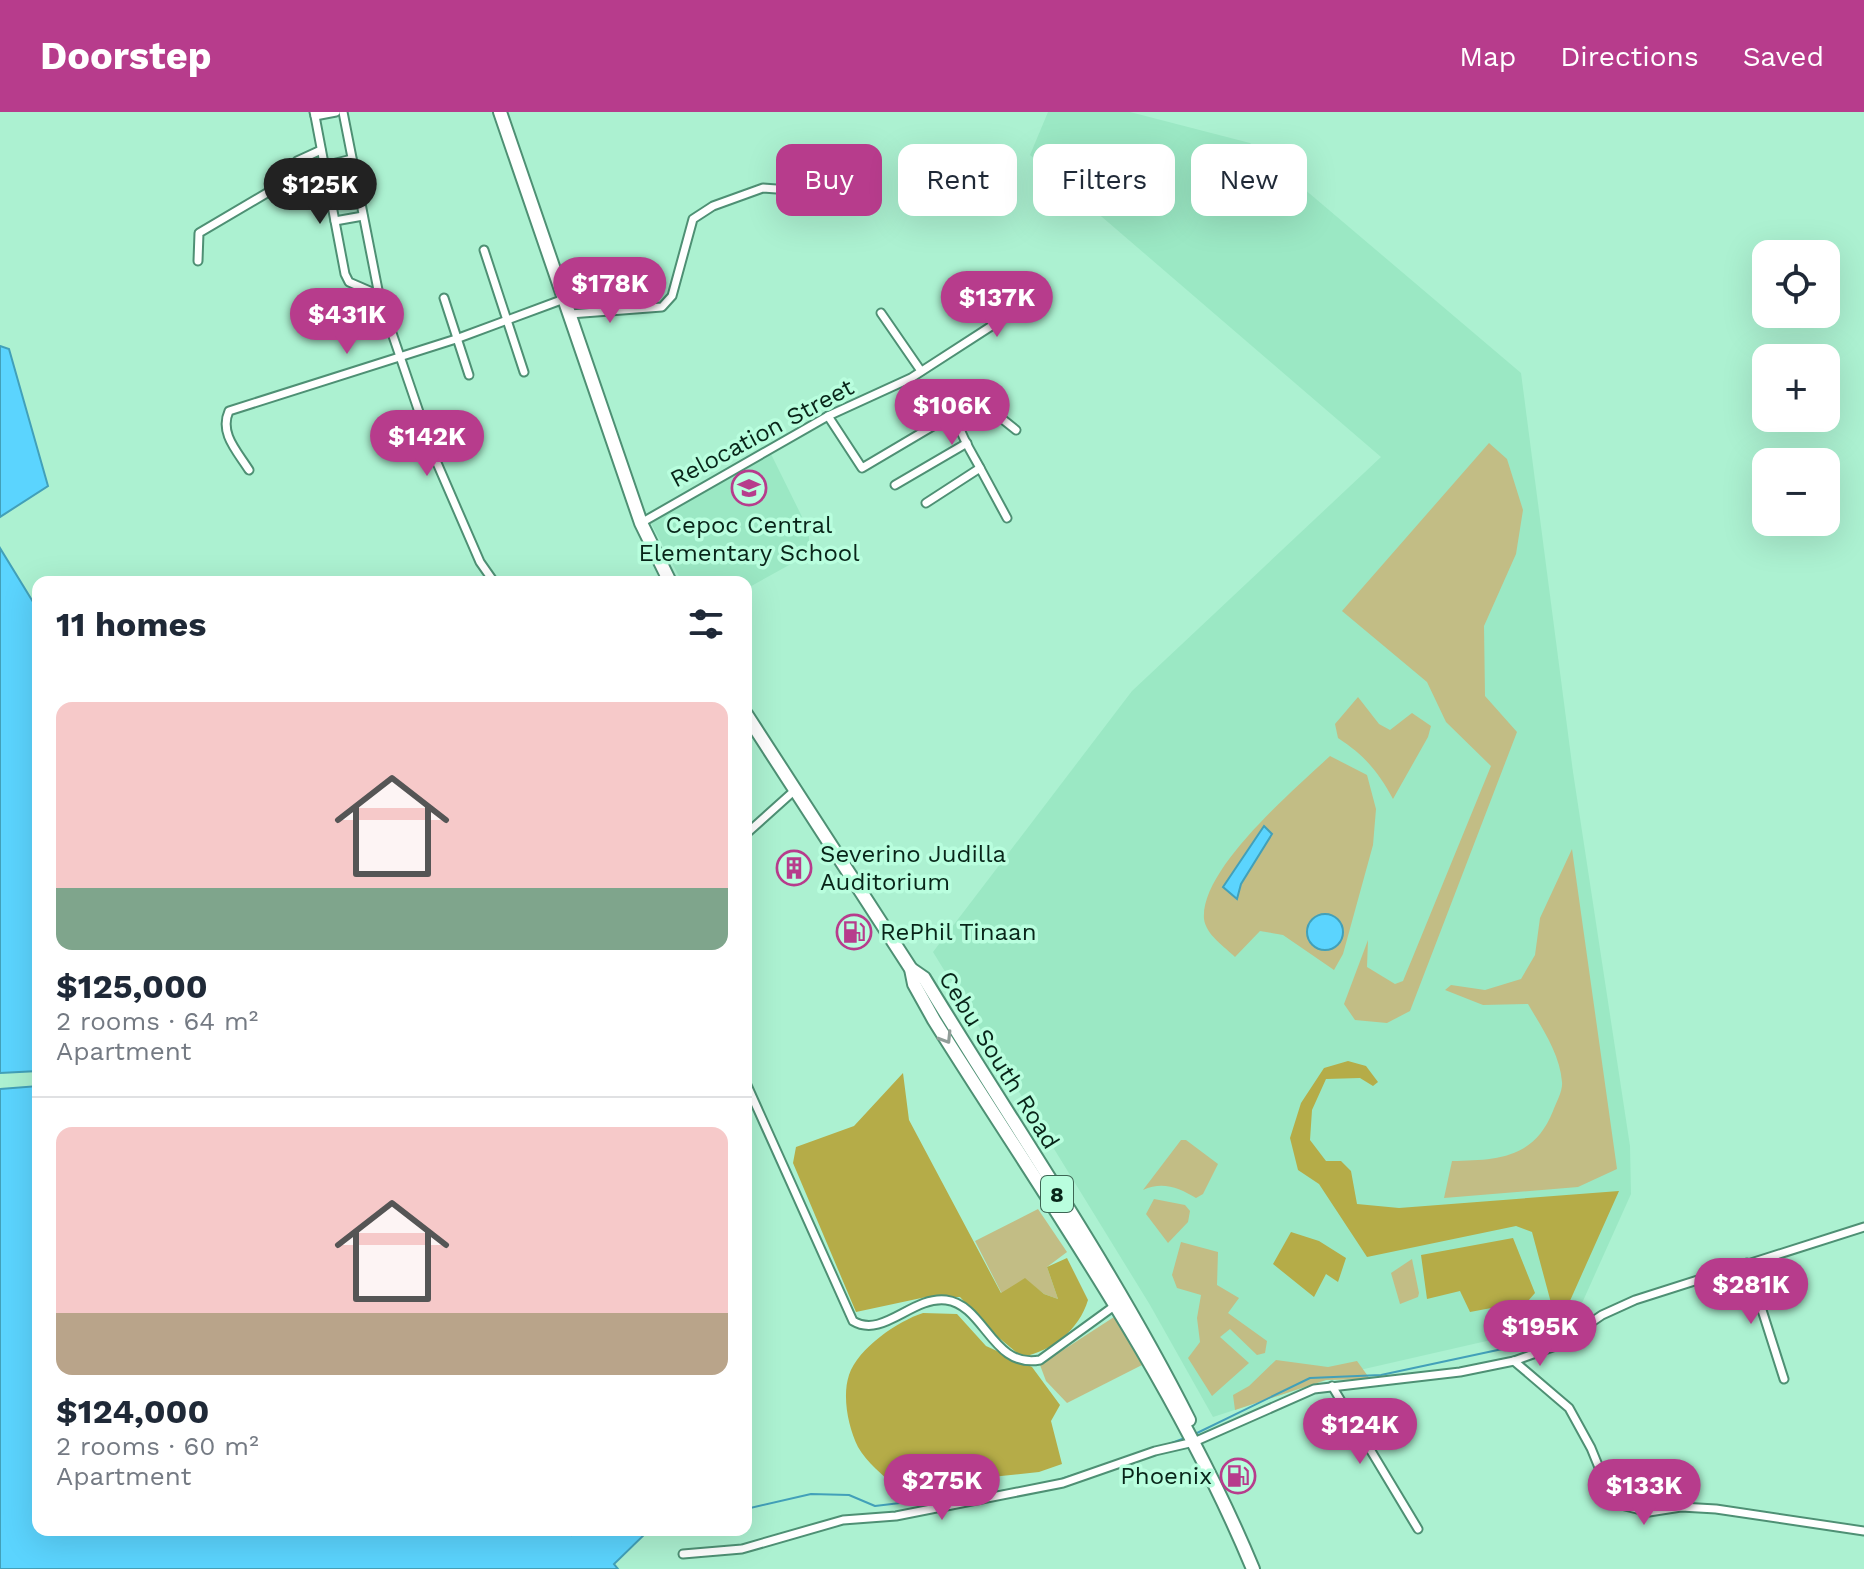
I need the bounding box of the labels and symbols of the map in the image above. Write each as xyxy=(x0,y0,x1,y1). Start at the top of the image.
pin: $125K xyxy=(264,158,376,226)
pin: $178K xyxy=(554,257,666,325)
pin: $137K xyxy=(941,271,1053,339)
pin: $431K xyxy=(291,288,403,356)
street label: Relocation Street xyxy=(665,373,859,493)
pin: $106K xyxy=(896,379,1008,447)
pin: $142K xyxy=(371,410,483,478)
school or university icon: Cepoc Central Elementary School xyxy=(730,469,768,507)
place label: Cepoc Central Elementary School xyxy=(638,511,860,567)
place label: Severino Judilla Auditorium xyxy=(820,840,1006,896)
building icon: Severino Judilla Auditorium xyxy=(775,849,813,887)
fuel station icon: RePhil Tinaan xyxy=(835,913,873,951)
place label: RePhil Tinaan xyxy=(880,918,1037,946)
street label: Cebu South Road xyxy=(933,966,1065,1154)
one-way arrow xyxy=(936,1029,951,1044)
road number: 8 xyxy=(1041,1176,1073,1212)
pin: $281K xyxy=(1695,1258,1807,1326)
pin: $195K xyxy=(1484,1300,1596,1368)
pin: $124K xyxy=(1304,1398,1416,1466)
pin: $275K xyxy=(886,1454,998,1522)
fuel station icon: Phoenix xyxy=(1219,1457,1257,1495)
pin: $133K xyxy=(1588,1459,1700,1527)
place label: Phoenix xyxy=(1120,1462,1212,1490)

